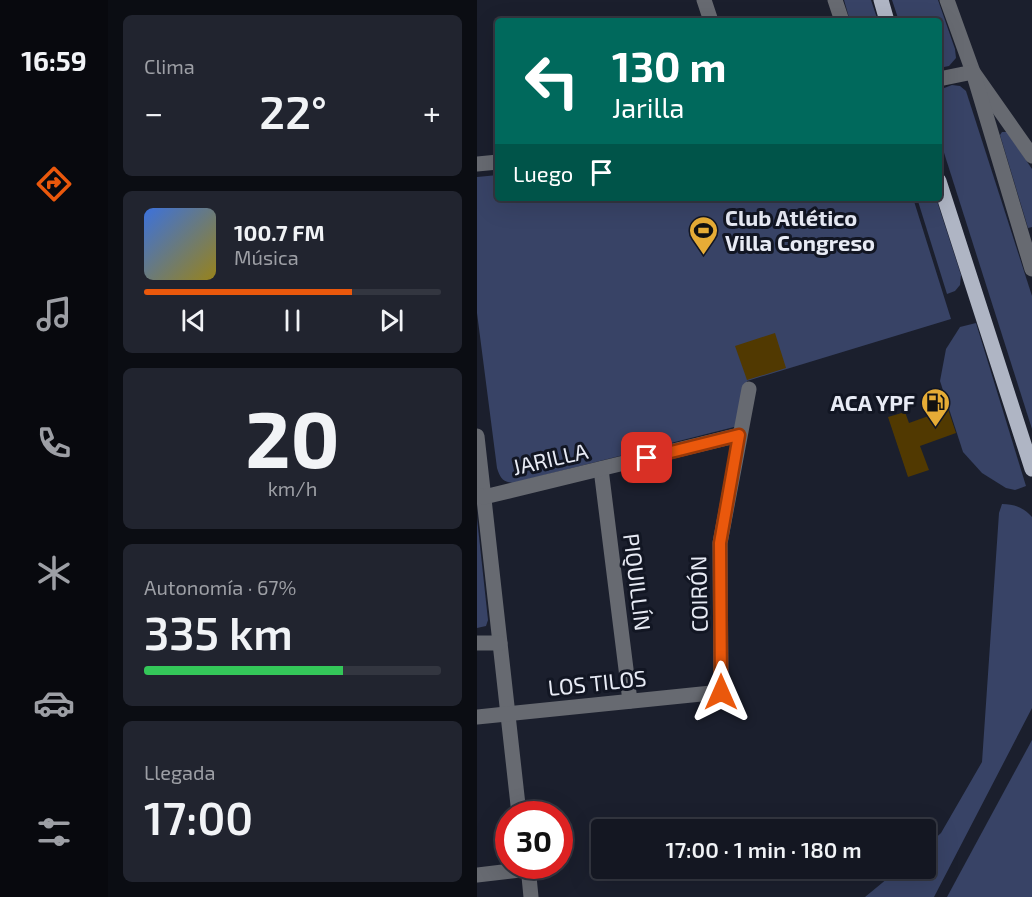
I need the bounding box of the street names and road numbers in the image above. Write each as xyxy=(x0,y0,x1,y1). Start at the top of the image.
street label: JARILLA xyxy=(510,437,591,479)
street label: PIQUILLÍN xyxy=(618,532,657,632)
street label: COIRÓN xyxy=(684,555,712,633)
street label: LOS TILOS xyxy=(546,664,648,700)

